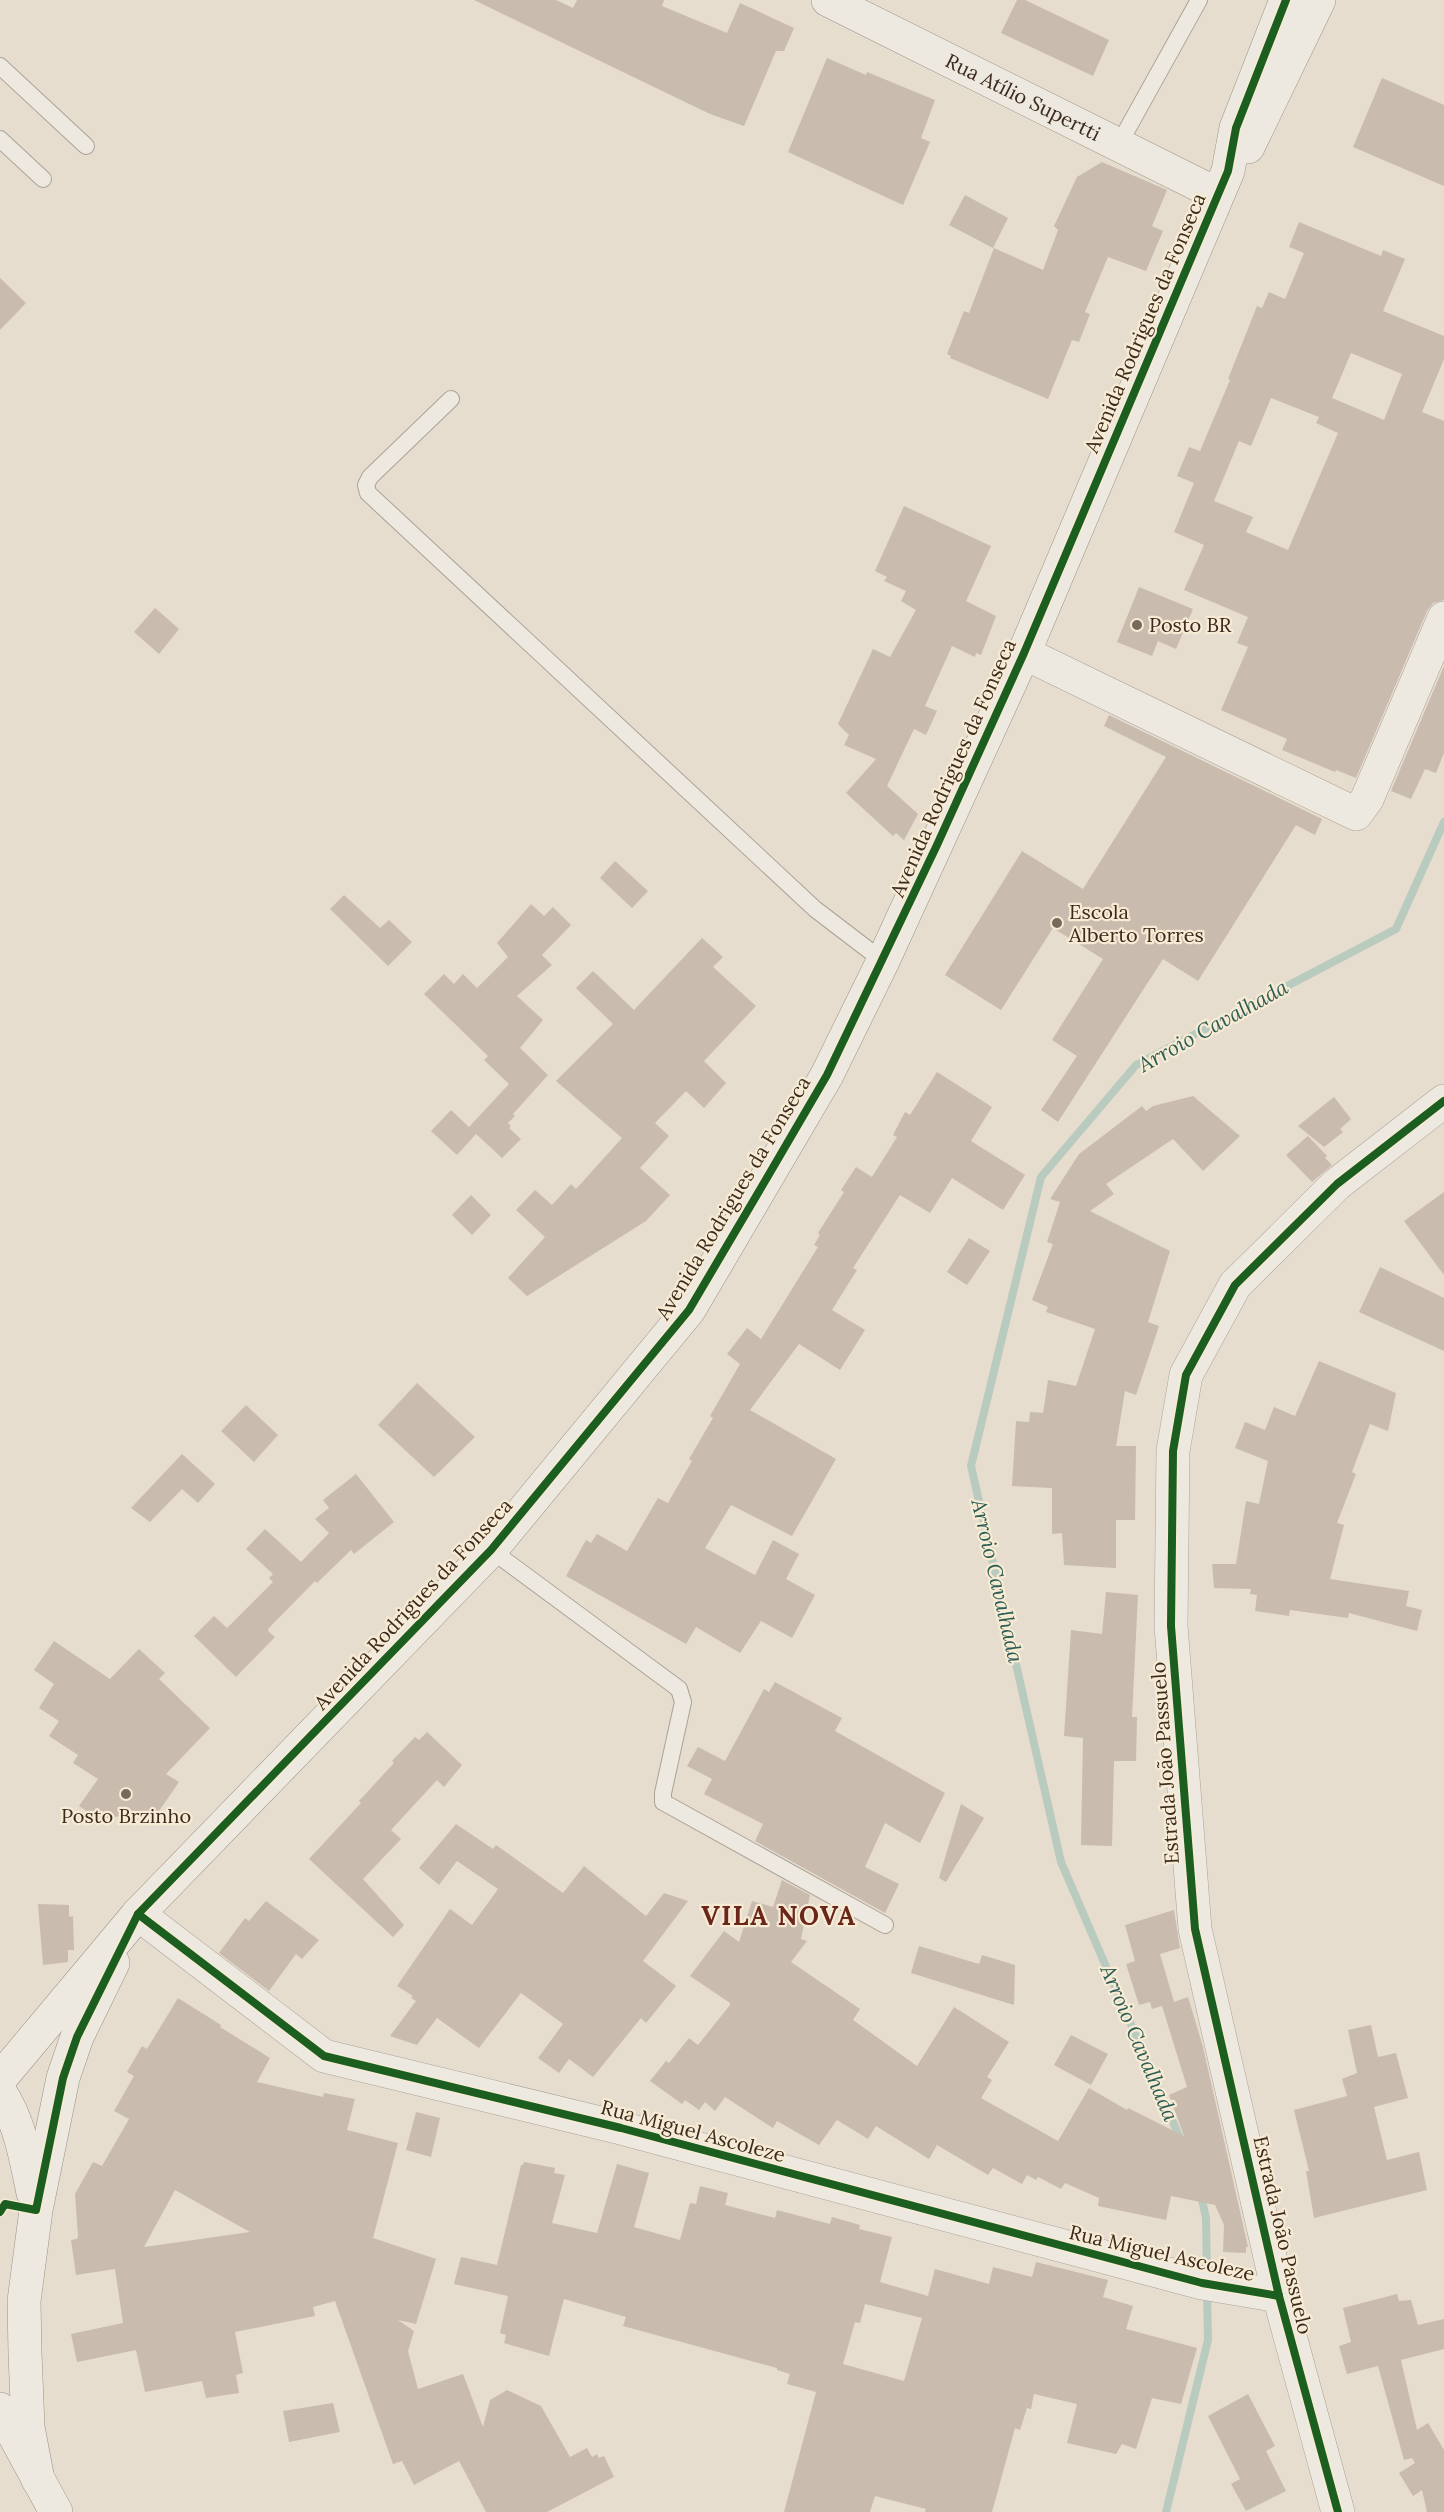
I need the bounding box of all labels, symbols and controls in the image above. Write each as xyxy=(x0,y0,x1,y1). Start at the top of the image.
street label: Rua Atílio Supertti xyxy=(942,48,1105,146)
street label: Avenida Rodrigues da Fonseca xyxy=(1078,189,1211,457)
place label: Posto BR xyxy=(1149,612,1232,637)
marker: Posto BR xyxy=(1130,618,1144,632)
street label: Avenida Rodrigues da Fonseca xyxy=(884,635,1021,902)
place label: Escola Alberto Torres xyxy=(1068,899,1204,947)
marker: Escola Alberto Torres xyxy=(1050,916,1064,930)
water label: Arroio Cavalhada xyxy=(1132,973,1293,1078)
street label: Avenida Rodrigues da Fonseca xyxy=(649,1071,815,1325)
street label: Avenida Rodrigues da Fonseca xyxy=(307,1493,517,1715)
water label: Arroio Cavalhada xyxy=(965,1495,1030,1666)
street label: Estrada João Passuelo xyxy=(1145,1661,1184,1865)
marker: Posto Brzinho xyxy=(119,1787,133,1801)
place label: Posto Brzinho xyxy=(61,1803,191,1828)
district label: VILA NOVA xyxy=(701,1899,857,1932)
water label: Arroio Cavalhada xyxy=(1094,1960,1185,2126)
street label: Rua Miguel Ascoleze xyxy=(598,2094,788,2167)
street label: Estrada João Passuelo xyxy=(1248,2133,1318,2337)
street label: Rua Miguel Ascoleze xyxy=(1067,2219,1258,2286)

